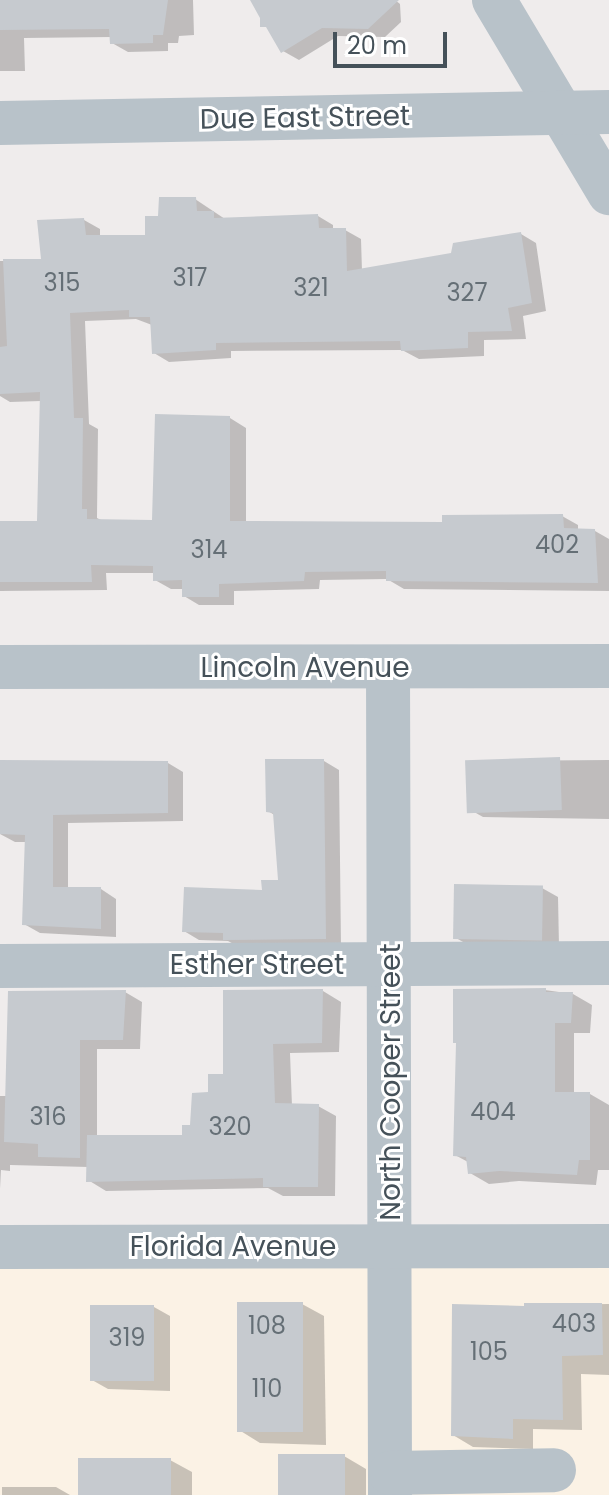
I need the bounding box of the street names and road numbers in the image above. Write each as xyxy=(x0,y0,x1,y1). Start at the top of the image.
street label: Due East Street xyxy=(200,99,410,137)
street label: Lincoln Avenue xyxy=(200,651,410,685)
street label: North Cooper Street xyxy=(374,943,408,1221)
street label: Esther Street xyxy=(170,948,344,982)
street label: Florida Avenue xyxy=(130,1230,336,1264)

